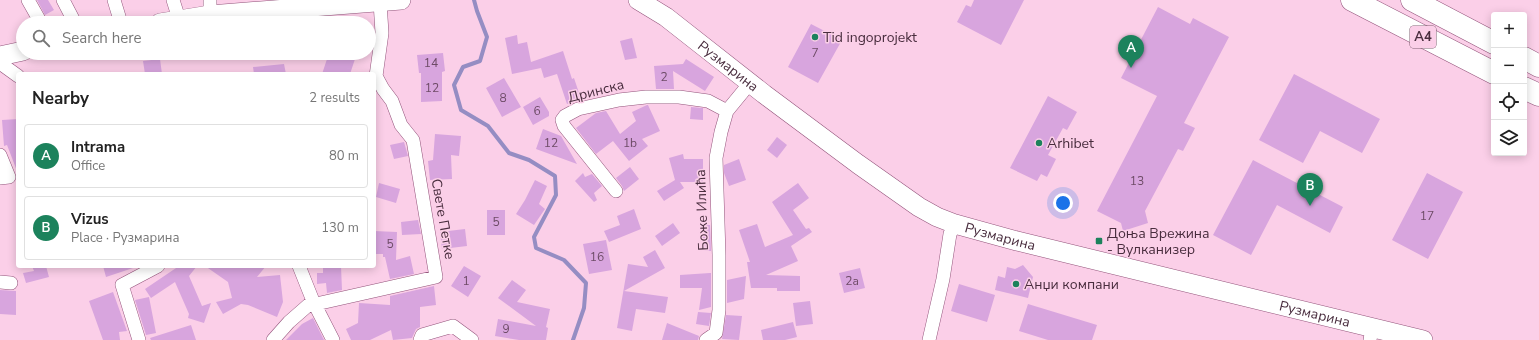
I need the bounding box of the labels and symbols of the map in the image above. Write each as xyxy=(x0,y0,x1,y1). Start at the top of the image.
road number: A4 xyxy=(1410,26,1436,48)
place label: Tid ingoprojekt xyxy=(823,28,917,47)
marker: Tid ingoprojekt xyxy=(810,32,820,42)
pin: A xyxy=(1118,35,1144,68)
street label: Рузмарина xyxy=(694,36,763,96)
house number: 7 xyxy=(811,45,819,61)
house number: 14 xyxy=(424,55,438,71)
house number: 2 xyxy=(660,69,668,85)
street label: Дринска xyxy=(566,75,626,107)
house number: 12 xyxy=(425,80,439,96)
house number: 8 xyxy=(499,90,507,106)
house number: 6 xyxy=(533,103,541,119)
place label: Arhibet xyxy=(1047,134,1094,153)
house number: 12 xyxy=(544,135,558,151)
house number: 1b xyxy=(623,135,637,151)
marker: Arhibet xyxy=(1034,138,1044,148)
street label: Боже Илића xyxy=(691,169,713,251)
house number: 13 xyxy=(1130,173,1144,189)
pin: B xyxy=(1297,173,1323,206)
street label: Свете Петке xyxy=(427,177,459,261)
your location xyxy=(1053,193,1073,213)
house number: 17 xyxy=(1420,208,1434,224)
house number: 5 xyxy=(492,214,500,230)
street label: Рузмарина xyxy=(963,218,1037,255)
place label: Доња Врежина - Вулканизер xyxy=(1107,224,1210,259)
house number: 5 xyxy=(386,236,394,252)
marker: Доња Врежина - Вулканизер xyxy=(1094,236,1104,246)
house number: 16 xyxy=(590,249,604,265)
house number: 1 xyxy=(462,273,470,289)
house number: 2a xyxy=(845,273,859,289)
place label: Анџи компани xyxy=(1024,275,1119,294)
marker: Анџи компани xyxy=(1011,279,1021,289)
street label: Рузмарина xyxy=(1278,296,1352,331)
house number: 9 xyxy=(502,321,510,337)

